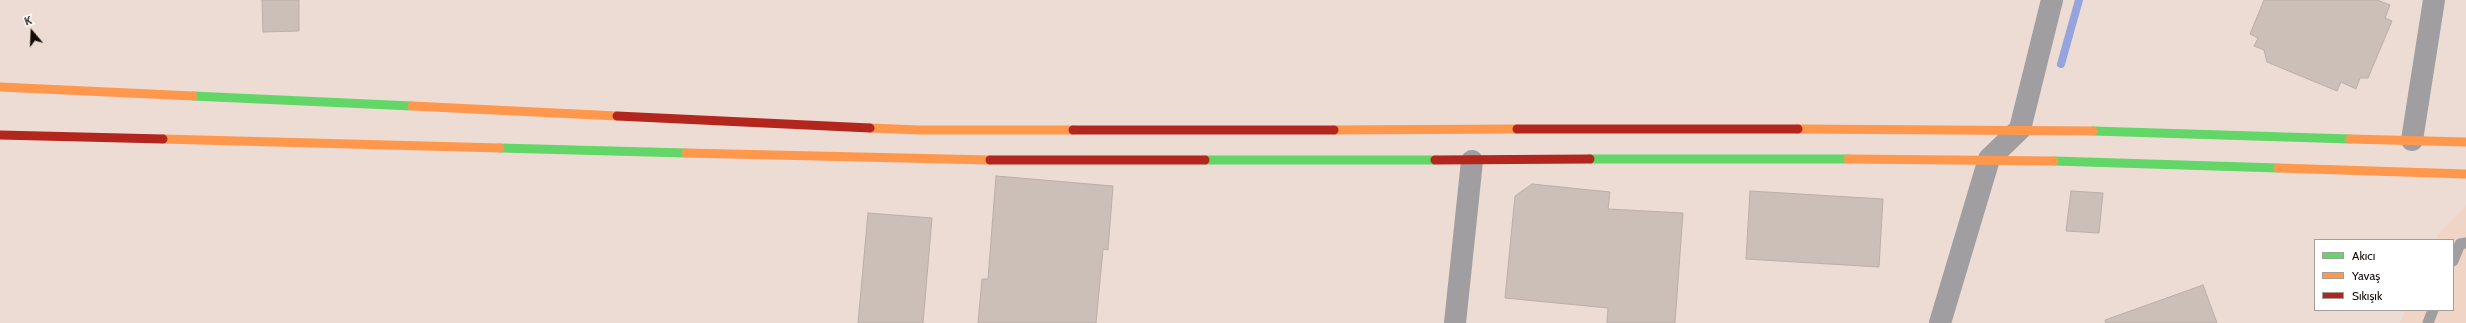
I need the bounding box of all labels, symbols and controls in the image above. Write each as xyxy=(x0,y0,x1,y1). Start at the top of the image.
north arrow xyxy=(12,12,52,52)
text: K xyxy=(23,13,34,28)
legend xyxy=(2314,239,2454,311)
text: Akıcı xyxy=(2352,248,2375,263)
text: Yavaş xyxy=(2352,268,2380,283)
text: Sıkışık xyxy=(2352,288,2382,303)

